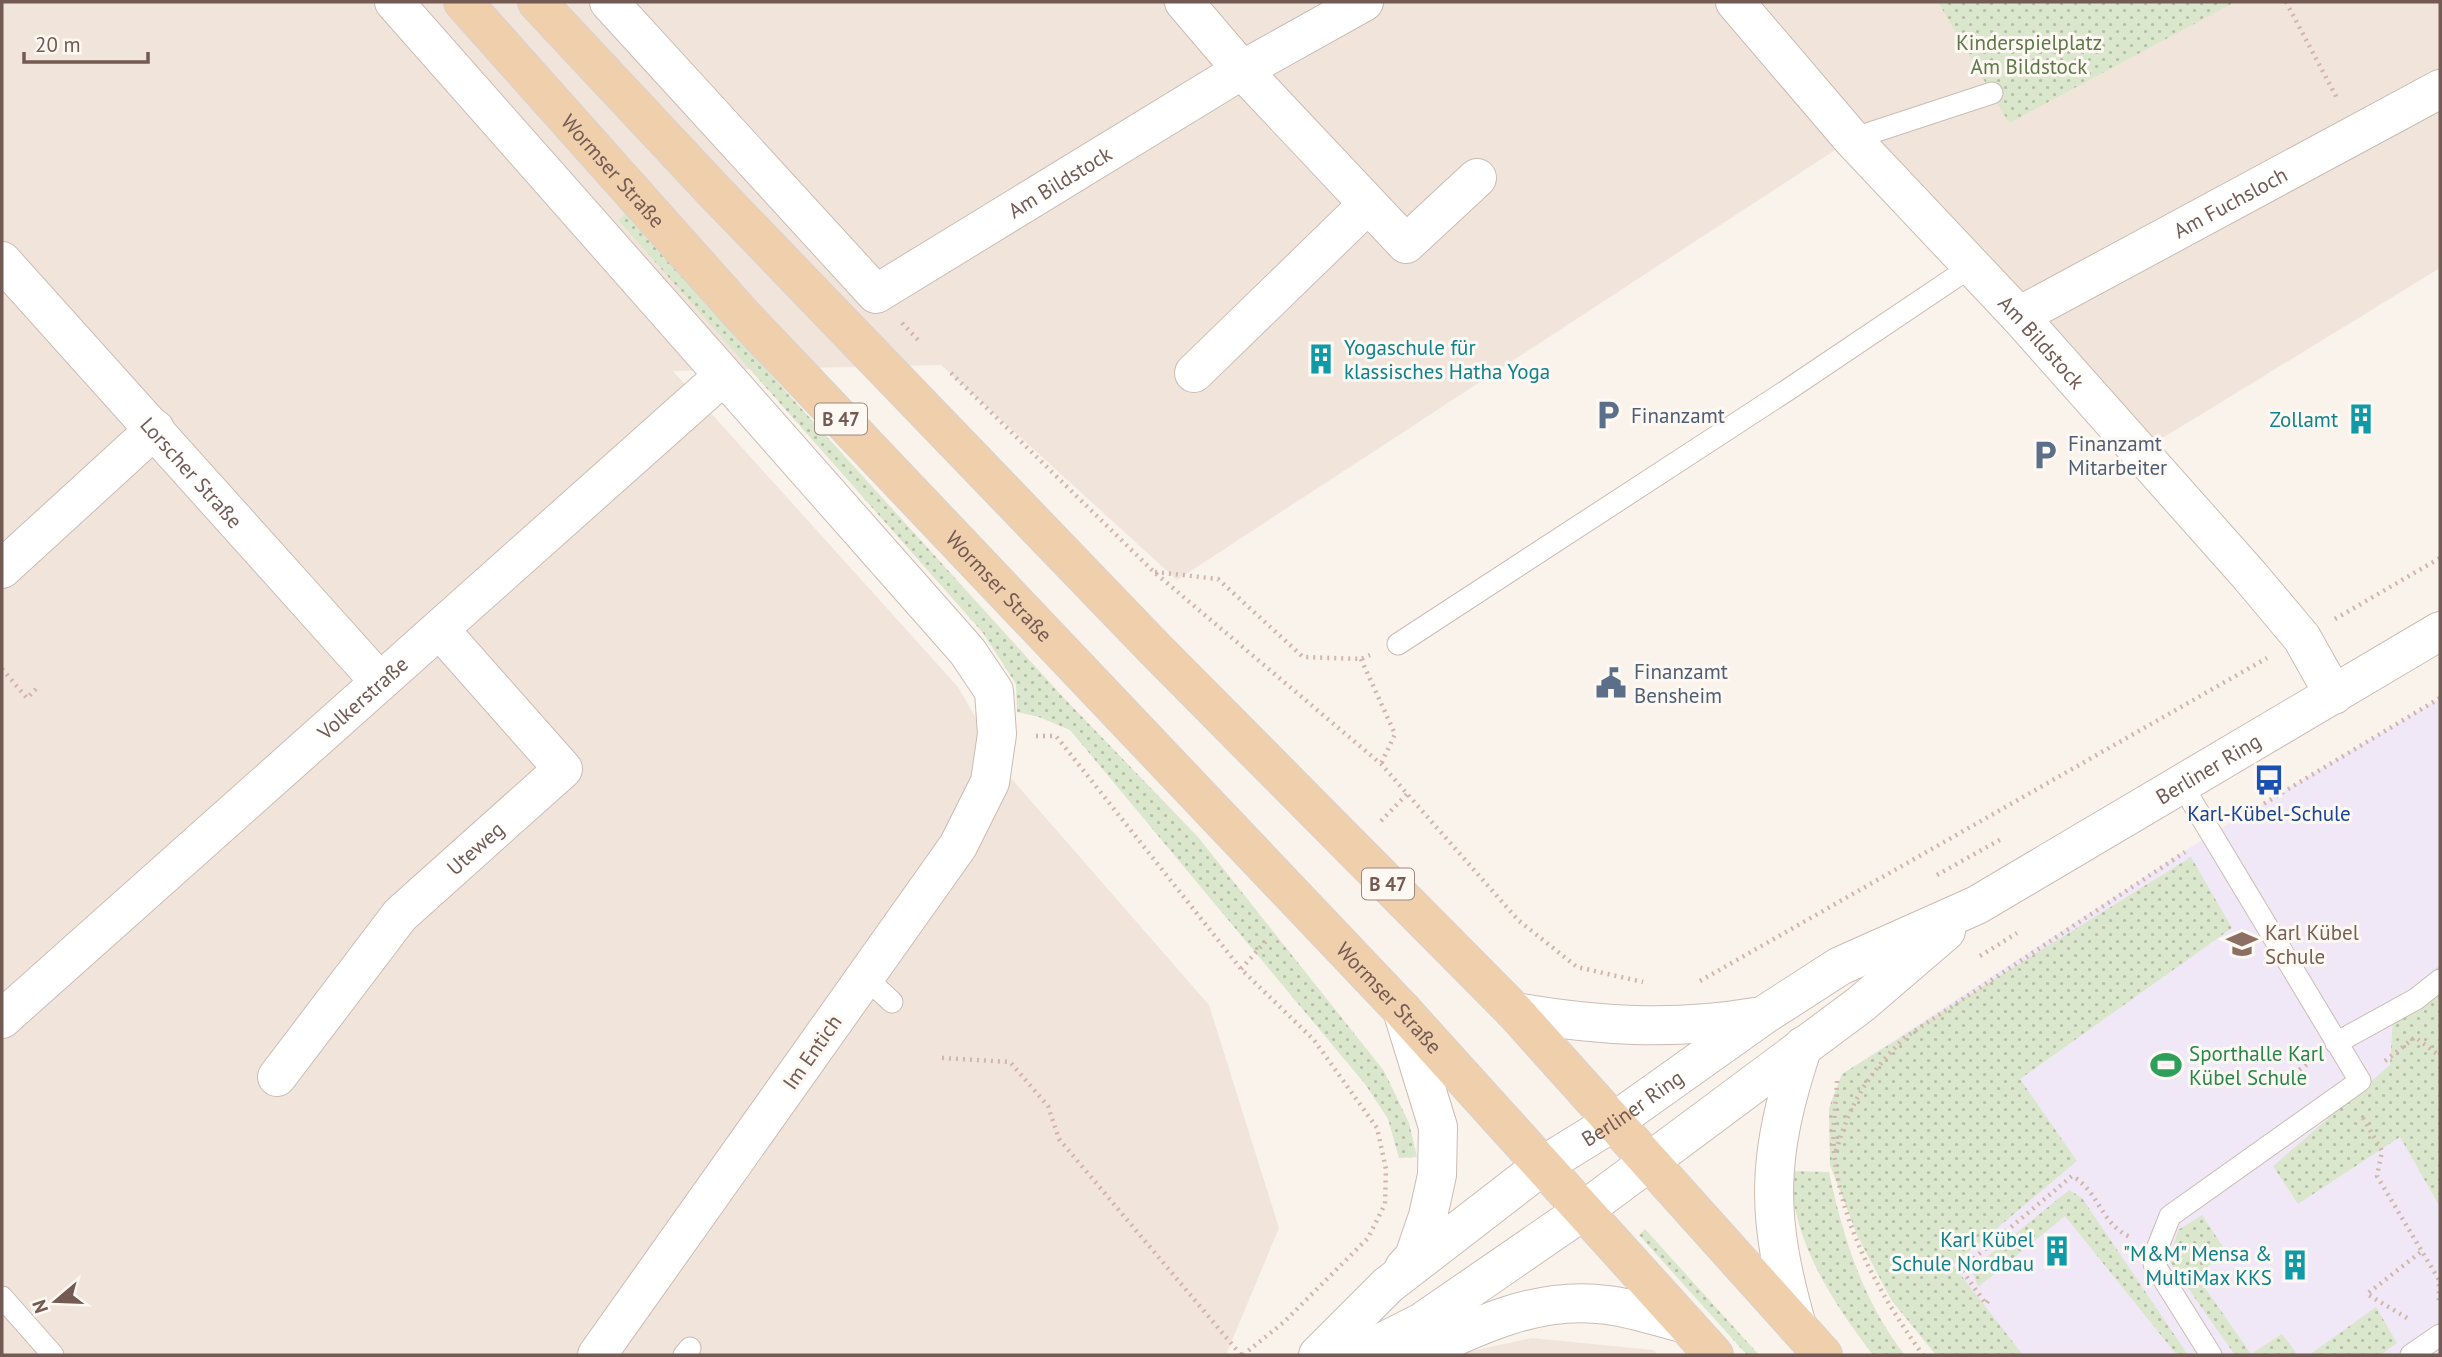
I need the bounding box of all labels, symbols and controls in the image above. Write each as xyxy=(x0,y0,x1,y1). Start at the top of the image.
scale bar xyxy=(24,21,149,65)
park label: Kinderspielplatz Am Bildstock xyxy=(1956,29,2102,80)
text: 20 m xyxy=(35,31,81,58)
street label: Wormser Straße xyxy=(556,108,671,233)
street label: Am Bildstock xyxy=(1003,140,1117,224)
street label: Am Fuchsloch xyxy=(2169,160,2292,244)
street label: Am Bildstock xyxy=(1993,289,2091,394)
place label: Yogaschule für klassisches Hatha Yoga xyxy=(1344,334,1550,385)
building icon: Yogaschule für klassisches Hatha Yoga xyxy=(1304,342,1338,376)
parking icon: Finanzamt xyxy=(1591,398,1625,432)
place label: Finanzamt xyxy=(1631,402,1725,429)
building icon: Zollamt xyxy=(2344,402,2378,436)
road number: B 47 xyxy=(815,404,867,434)
place label: Zollamt xyxy=(2270,406,2338,433)
street label: Lorscher Straße xyxy=(135,411,249,534)
place label: Finanzamt Mitarbeiter xyxy=(2068,430,2167,481)
parking icon: Finanzamt Mitarbeiter xyxy=(2028,438,2062,472)
street label: Wormser Straße xyxy=(940,525,1058,647)
street label: Volkerstraße xyxy=(311,650,413,746)
place label: Finanzamt Bensheim xyxy=(1634,658,1728,709)
public building icon: Finanzamt Bensheim xyxy=(1594,666,1628,700)
street label: Berliner Ring xyxy=(2150,727,2265,810)
bus stop icon: Karl-Kübel-Schule xyxy=(2252,763,2286,797)
place label: Karl-Kübel-Schule xyxy=(2187,800,2351,827)
street label: Uteweg xyxy=(441,815,509,881)
road number: B 47 xyxy=(1362,869,1414,900)
place label: Karl Kübel Schule xyxy=(2265,919,2359,970)
school or university icon: Karl Kübel Schule xyxy=(2225,927,2259,961)
street label: Wormser Straße xyxy=(1331,936,1448,1059)
street label: Im Entich xyxy=(777,1009,847,1095)
place label: Sporthalle Karl Kübel Schule xyxy=(2189,1040,2324,1091)
sports icon: Sporthalle Karl Kübel Schule xyxy=(2149,1048,2183,1082)
street label: Berliner Ring xyxy=(1576,1063,1688,1152)
place label: Karl Kübel Schule Nordbau xyxy=(1891,1226,2034,1277)
building icon: Karl Kübel Schule Nordbau xyxy=(2040,1234,2074,1268)
place label: "M&M" Mensa & MultiMax KKS xyxy=(2123,1240,2272,1291)
building icon: "M&M" Mensa & MultiMax KKS xyxy=(2278,1248,2312,1282)
north arrow xyxy=(21,1266,91,1336)
text: N xyxy=(27,1297,53,1316)

